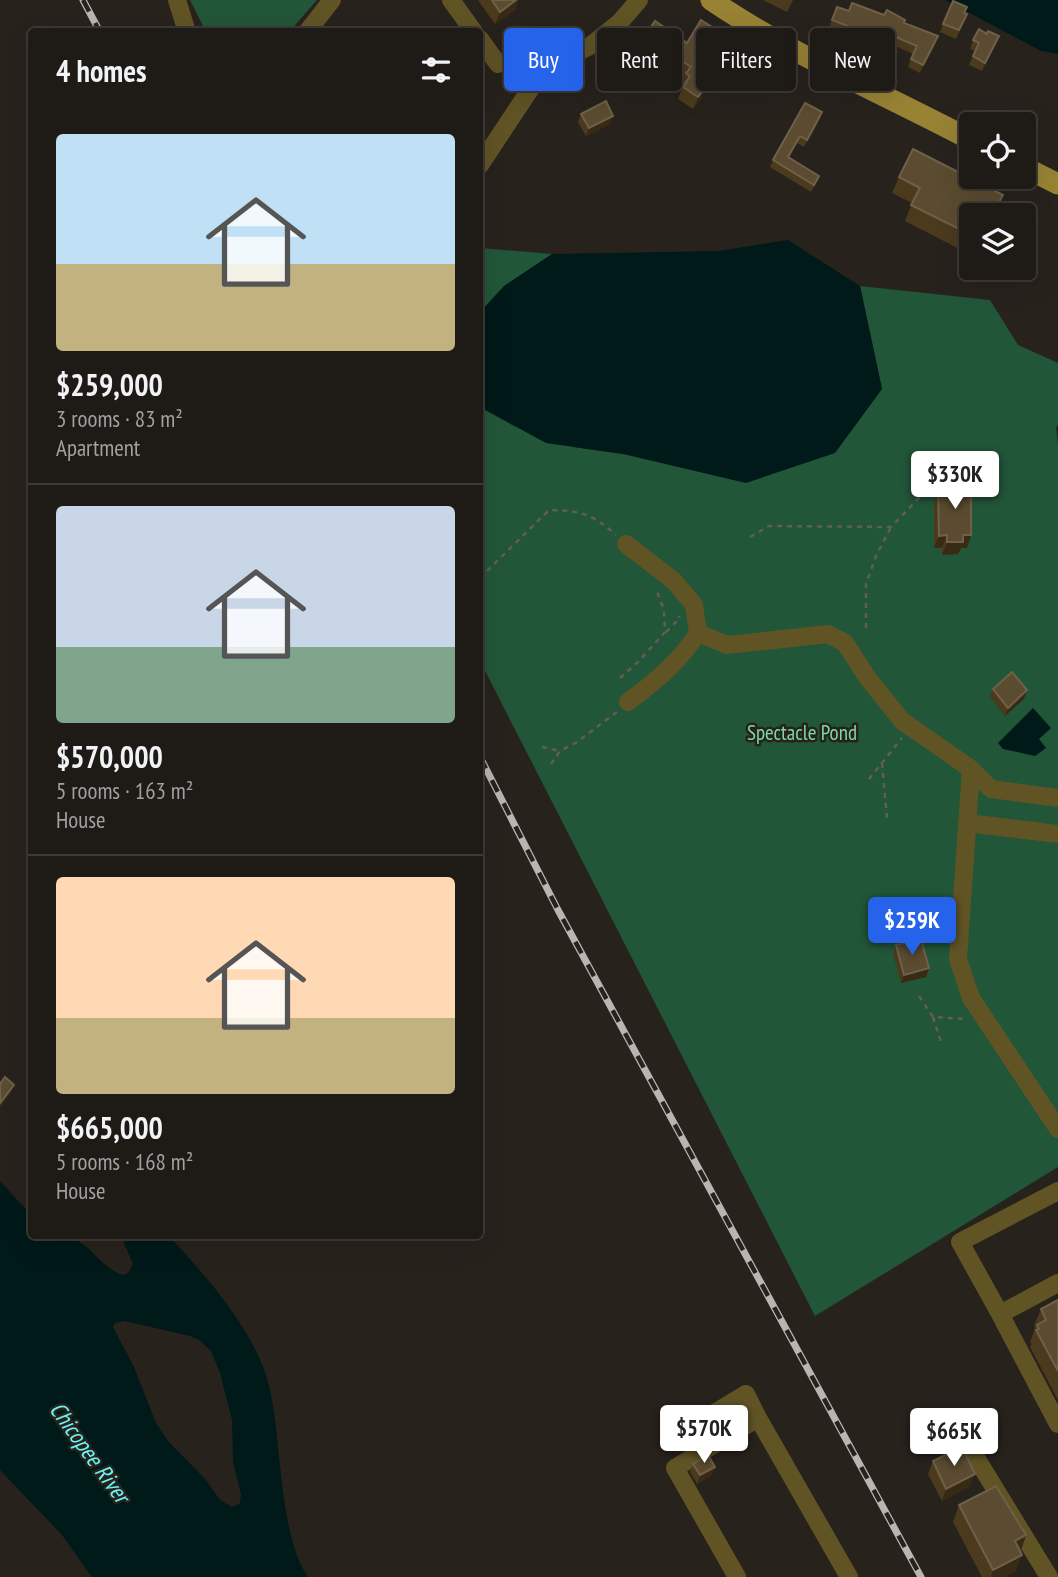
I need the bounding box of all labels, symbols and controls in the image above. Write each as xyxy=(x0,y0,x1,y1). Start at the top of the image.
chip: Buy xyxy=(504,28,583,91)
chip: Rent xyxy=(597,28,682,91)
chip: Filters xyxy=(696,28,796,91)
chip: New xyxy=(810,28,895,91)
text: 4 homes xyxy=(56,51,147,90)
icon: filters xyxy=(417,51,455,89)
map controls xyxy=(959,112,1036,280)
button: locate xyxy=(959,112,1036,189)
icon: home xyxy=(193,179,319,305)
button: layers xyxy=(959,203,1036,280)
text: $259,000 xyxy=(56,365,163,404)
text: 3 rooms · 83 m² xyxy=(56,404,183,433)
text: Apartment xyxy=(56,433,140,462)
pin: $330K xyxy=(906,452,1004,511)
text: $330K xyxy=(927,459,983,488)
icon: home xyxy=(193,551,319,677)
park label: Spectacle Pond xyxy=(747,719,857,746)
text: $570,000 xyxy=(56,737,163,776)
text: 5 rooms · 163 m² xyxy=(56,776,193,805)
text: House xyxy=(56,805,106,834)
pin: $259K xyxy=(863,898,961,957)
text: $259K xyxy=(884,905,940,934)
icon: home xyxy=(193,922,319,1048)
text: $665,000 xyxy=(56,1108,163,1147)
text: 5 rooms · 168 m² xyxy=(56,1147,193,1176)
text: House xyxy=(56,1176,106,1205)
water label: Chicopee River xyxy=(44,1396,139,1511)
pin: $570K xyxy=(655,1406,753,1465)
pin: $665K xyxy=(905,1408,1003,1468)
text: $570K xyxy=(676,1413,732,1442)
text: $665K xyxy=(926,1416,982,1445)

